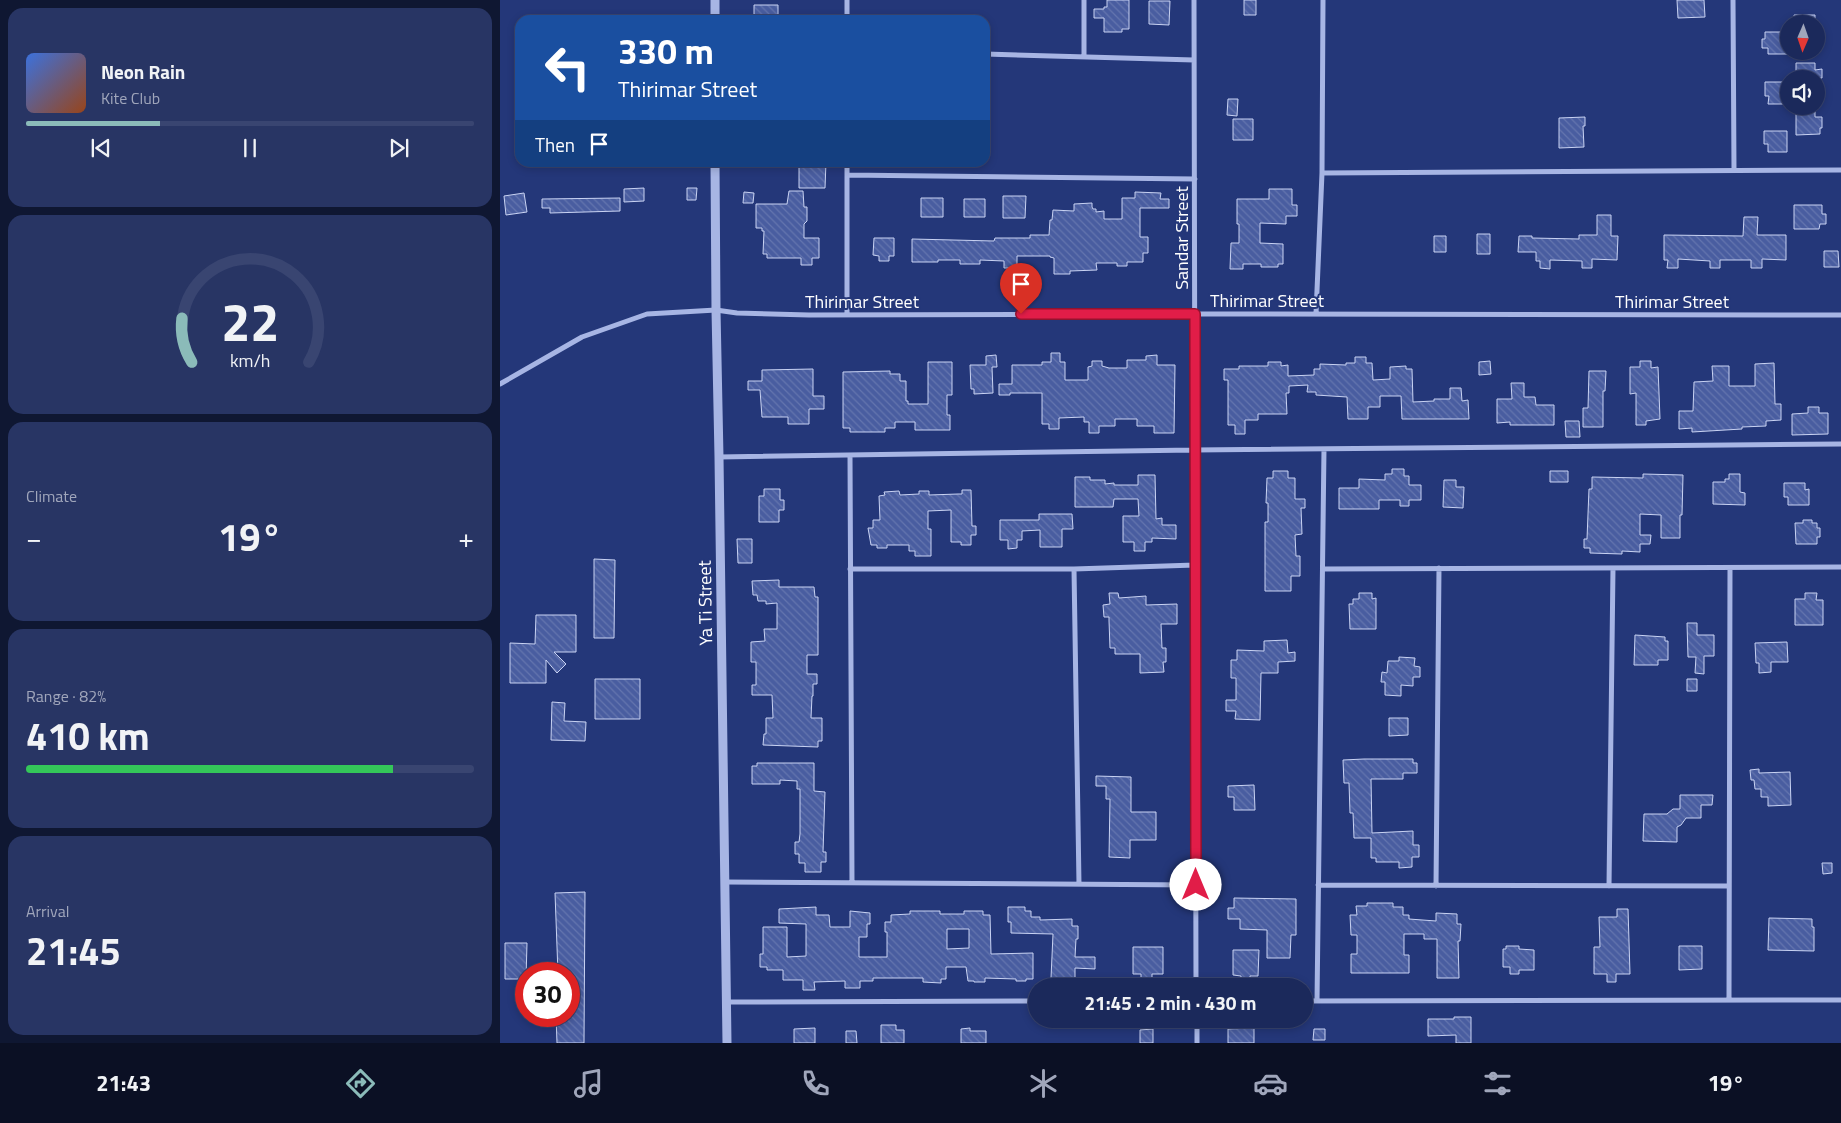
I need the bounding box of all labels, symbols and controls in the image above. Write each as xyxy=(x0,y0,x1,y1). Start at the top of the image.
north arrow xyxy=(1780,15,1825,60)
map controls xyxy=(1780,15,1825,115)
text: 330 m xyxy=(618,24,714,78)
icon: left xyxy=(535,35,600,100)
text: Neon Rain xyxy=(101,57,185,86)
button: sound xyxy=(1780,70,1825,115)
text: Thirimar Street xyxy=(618,72,757,106)
text: Kite Club xyxy=(101,86,160,110)
text: Then xyxy=(535,130,575,159)
icon: arrive xyxy=(585,130,613,158)
icon: previous xyxy=(87,134,115,162)
icon: pause xyxy=(236,134,264,162)
icon: next xyxy=(385,134,413,162)
street label: Sandar Street xyxy=(1168,186,1195,290)
pin xyxy=(1000,263,1042,314)
icon: arrive xyxy=(1007,270,1035,298)
text: 22 xyxy=(221,282,279,361)
street label: Thirimar Street xyxy=(1210,287,1325,314)
street label: Thirimar Street xyxy=(805,288,920,315)
street label: Thirimar Street xyxy=(1615,288,1730,315)
text: km/h xyxy=(230,347,270,374)
text: Climate xyxy=(26,484,77,508)
text: 19° xyxy=(218,508,282,566)
text: − xyxy=(26,516,42,559)
text: + xyxy=(458,516,474,559)
street label: Ya Ti Street xyxy=(691,559,719,646)
text: Range · 82% xyxy=(26,684,106,708)
text: 410 km xyxy=(26,707,150,765)
position arrow xyxy=(1169,858,1221,910)
text: Arrival xyxy=(26,899,69,923)
text: 21:45 xyxy=(26,922,121,980)
speed limit sign: 30 xyxy=(515,962,580,1027)
text: 21:45 · 2 min · 430 m xyxy=(1084,988,1257,1017)
text: 21:43 xyxy=(96,1066,151,1100)
icon: directions xyxy=(343,1066,378,1101)
icon: music xyxy=(571,1066,606,1101)
icon: phone xyxy=(798,1066,833,1101)
icon: climate xyxy=(1026,1066,1061,1101)
icon: car xyxy=(1253,1066,1288,1101)
icon: filters xyxy=(1480,1066,1515,1101)
text: 19° xyxy=(1708,1066,1745,1100)

